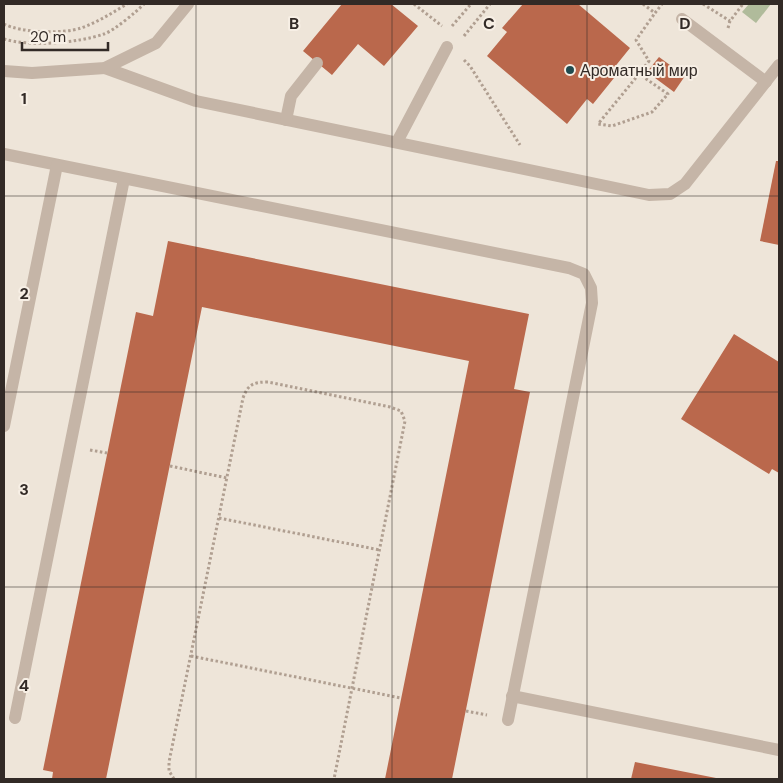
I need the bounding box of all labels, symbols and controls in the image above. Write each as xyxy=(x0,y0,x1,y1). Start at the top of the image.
text: B xyxy=(289,13,299,34)
text: C xyxy=(483,13,495,34)
text: D xyxy=(679,13,691,34)
scale bar xyxy=(22,20,109,52)
text: 20 m xyxy=(30,27,66,47)
place label: Ароматный мир xyxy=(580,60,698,81)
marker: Ароматный мир xyxy=(564,64,576,76)
text: 1 xyxy=(21,88,27,109)
text: 2 xyxy=(19,283,29,304)
text: 3 xyxy=(19,479,29,500)
text: 4 xyxy=(19,675,29,696)

